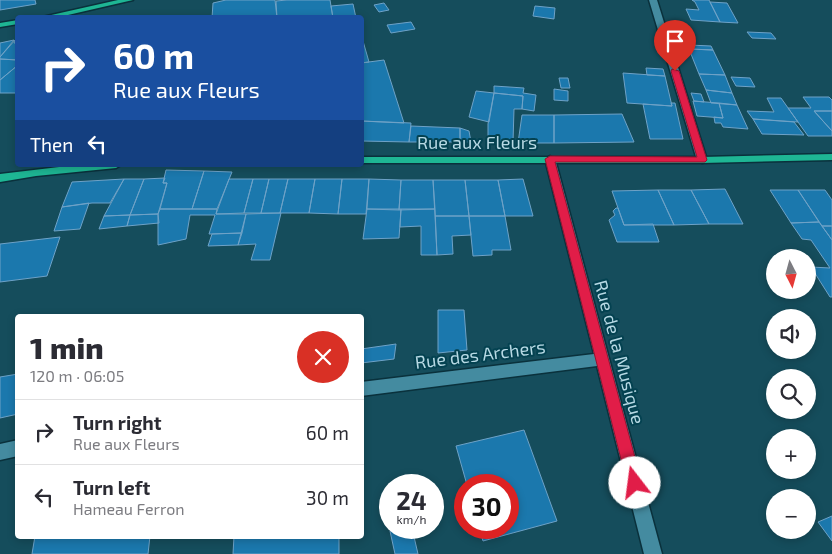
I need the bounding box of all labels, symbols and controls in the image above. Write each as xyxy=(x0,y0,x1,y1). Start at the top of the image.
pin xyxy=(654,20,696,71)
icon: arrive xyxy=(661,27,689,55)
text: 60 m xyxy=(113,34,194,76)
icon: right xyxy=(30,35,95,100)
text: Rue aux Fleurs xyxy=(113,76,260,102)
icon: left xyxy=(83,130,111,158)
street label: Rue aux Fleurs xyxy=(417,131,537,153)
text: Then xyxy=(30,133,73,156)
north arrow xyxy=(766,249,816,299)
map controls xyxy=(766,249,816,539)
street label: Rue de la Musique xyxy=(590,278,650,426)
button: sound xyxy=(766,309,816,359)
text: 1 min xyxy=(30,329,104,365)
button: close xyxy=(297,331,349,383)
street label: Rue des Archers xyxy=(414,335,546,373)
text: 120 m · 06:05 xyxy=(30,366,124,385)
button: search xyxy=(766,369,816,419)
text: Turn right xyxy=(73,411,161,434)
icon: right xyxy=(30,418,58,446)
text: 60 m xyxy=(306,421,349,444)
button: + xyxy=(766,429,816,479)
text: Rue aux Fleurs xyxy=(73,434,180,453)
position arrow xyxy=(608,456,660,508)
speed limit sign: 30 xyxy=(454,474,519,539)
text: Turn left xyxy=(73,476,150,499)
icon: left xyxy=(30,483,58,511)
text: 24 xyxy=(396,485,427,515)
text: 30 m xyxy=(306,486,349,509)
button: − xyxy=(766,489,816,539)
text: Hameau Ferron xyxy=(73,499,185,518)
text: km/h xyxy=(397,512,426,526)

